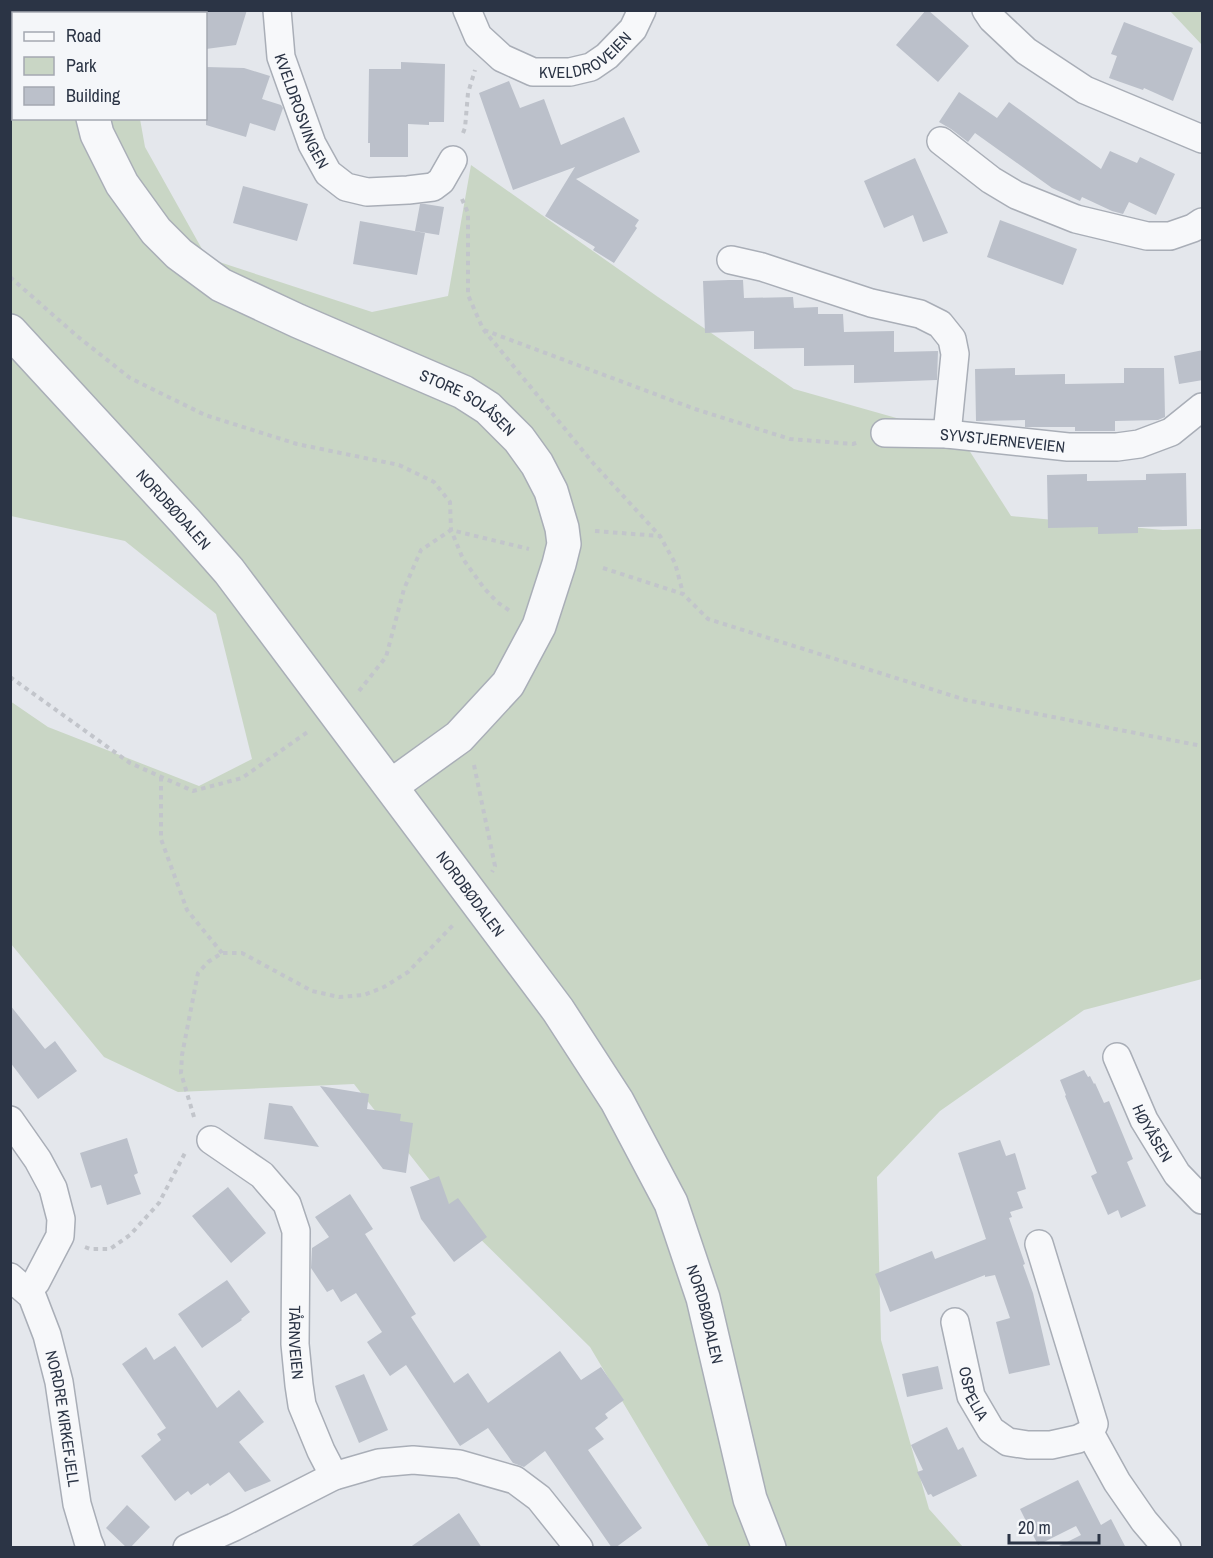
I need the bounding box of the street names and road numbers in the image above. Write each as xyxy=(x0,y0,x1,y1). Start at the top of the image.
street label: KVELDROVEIEN xyxy=(539,27,636,83)
street label: KVELDROSVINGEN xyxy=(270,50,334,172)
street label: STORE SOLÅSEN xyxy=(416,364,520,440)
street label: SYVSTJERNEVEIEN xyxy=(940,423,1066,458)
street label: NORDBØDALEN xyxy=(131,464,216,554)
street label: NORDBØDALEN xyxy=(432,846,510,941)
street label: HØYÅSEN xyxy=(1128,1101,1178,1166)
street label: NORDBØDALEN xyxy=(682,1262,729,1366)
street label: TÅRNVEIEN xyxy=(284,1305,309,1380)
street label: NORDRE KIRKEFJELL xyxy=(40,1348,85,1489)
street label: OSPELIA xyxy=(954,1365,994,1425)

